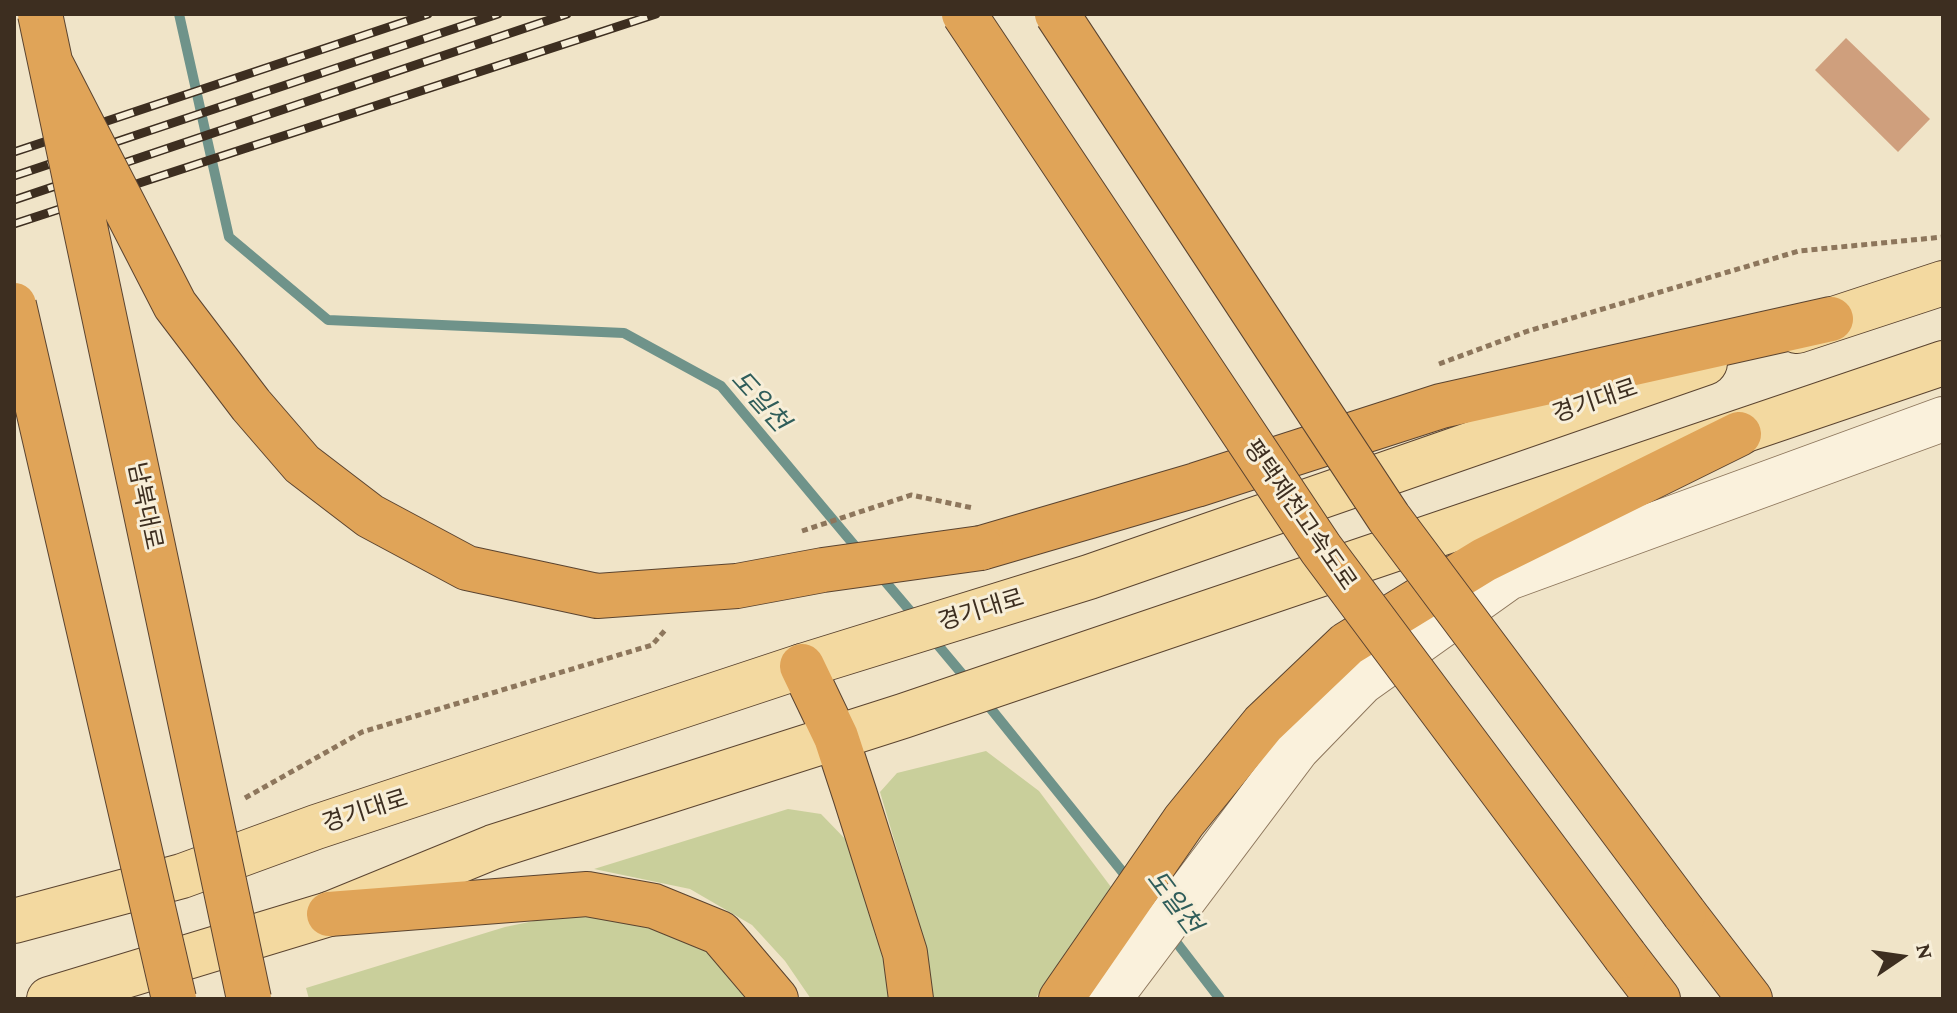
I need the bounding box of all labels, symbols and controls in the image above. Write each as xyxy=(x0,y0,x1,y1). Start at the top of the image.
water label: 도일천 xyxy=(724,364,796,438)
street label: 경기대로 xyxy=(1549,373,1641,429)
street label: 평택제천고속도로 xyxy=(1238,434,1362,596)
street label: 남북대로 xyxy=(122,460,168,552)
street label: 경기대로 xyxy=(935,583,1027,637)
street label: 경기대로 xyxy=(319,784,411,838)
water label: 도일천 xyxy=(1140,864,1208,940)
north arrow xyxy=(1861,917,1941,997)
text: N xyxy=(1911,941,1939,962)

